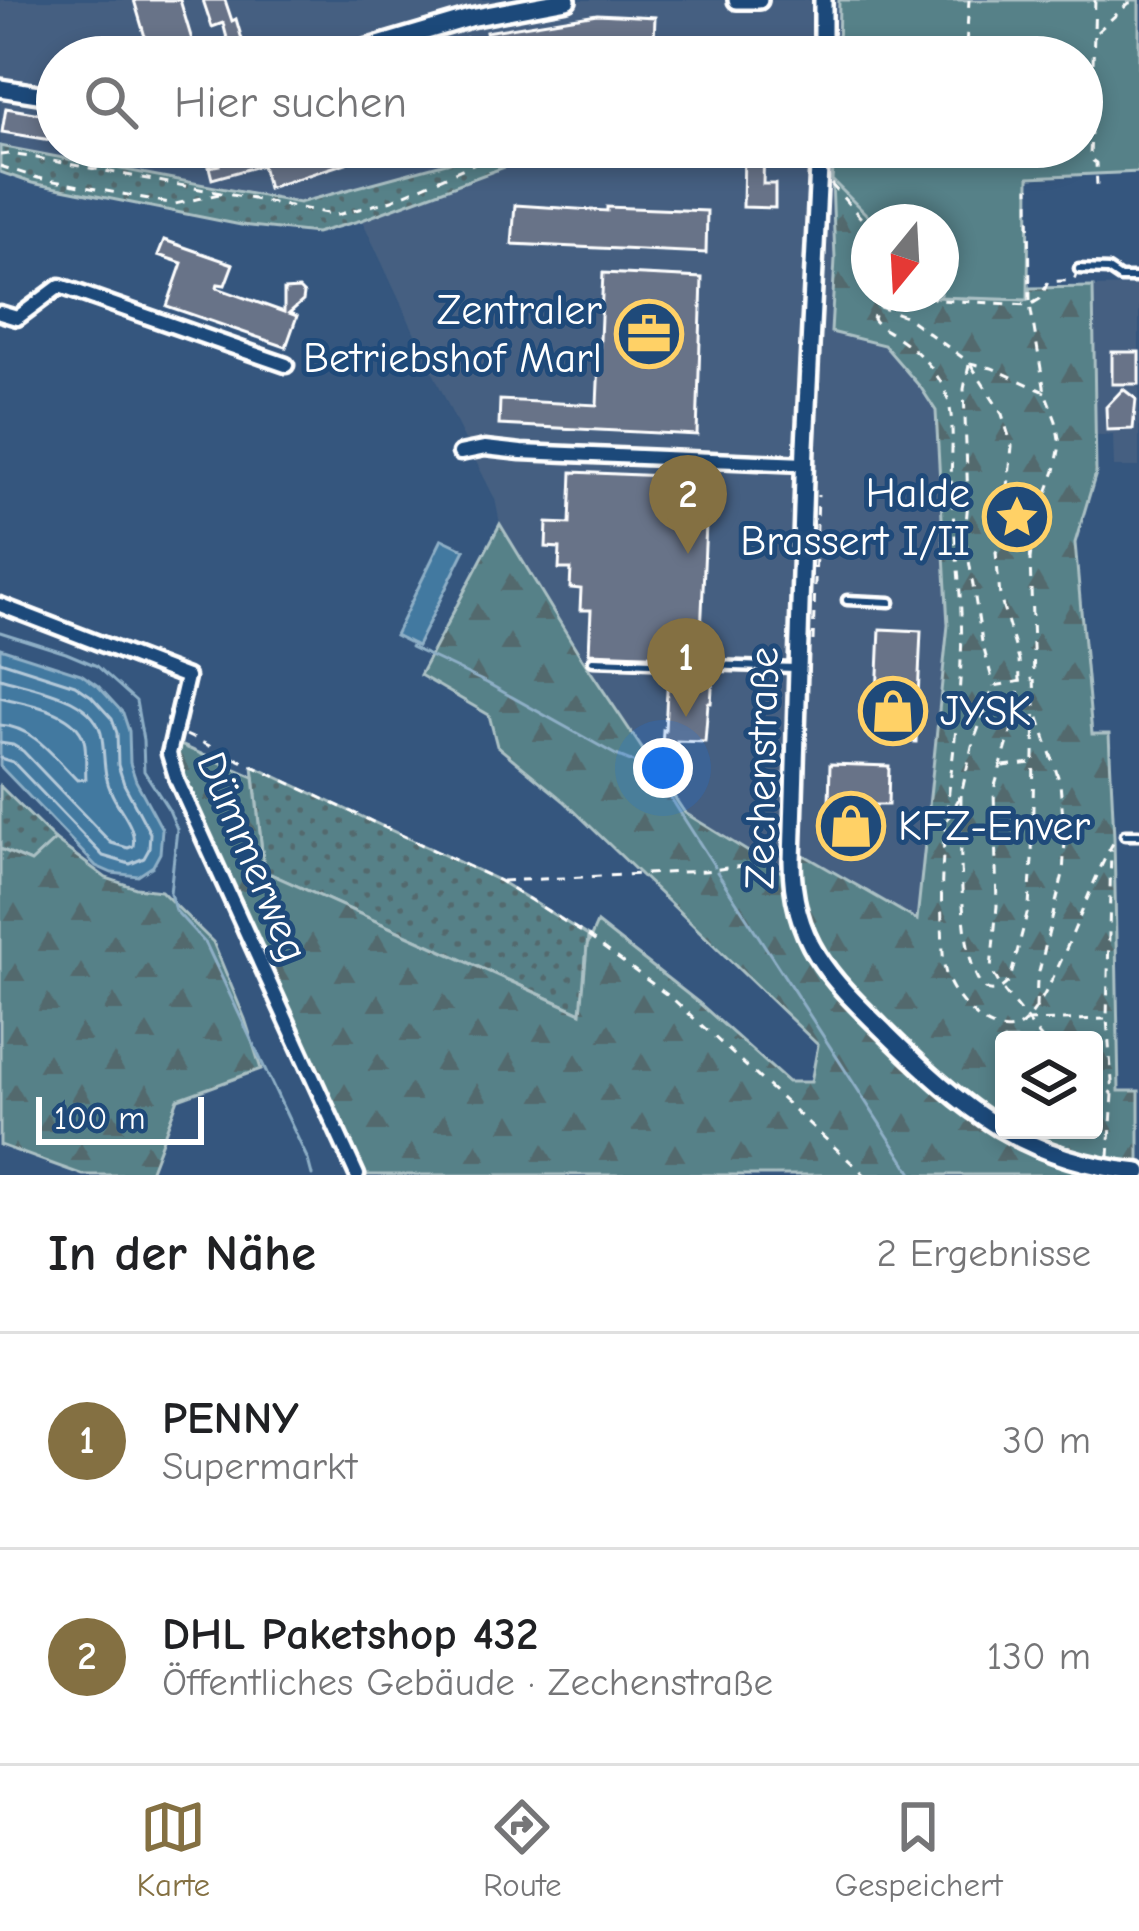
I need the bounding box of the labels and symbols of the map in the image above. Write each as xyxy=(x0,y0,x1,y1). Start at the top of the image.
north arrow xyxy=(851,204,959,312)
place label: Zentraler Betriebshof Marl xyxy=(303,286,602,383)
office icon: Zentraler Betriebshof Marl xyxy=(614,299,684,369)
pin: 2 xyxy=(649,455,727,554)
place label: Halde Brassert I/II xyxy=(740,469,970,566)
place icon: Halde Brassert I/II xyxy=(982,482,1052,552)
pin: 1 xyxy=(647,618,725,717)
street label: Zechenstraße xyxy=(735,646,789,890)
shop icon: JYSK xyxy=(858,676,928,746)
place label: JYSK xyxy=(940,687,1031,736)
your location xyxy=(633,738,693,798)
street label: Dümmerweg xyxy=(186,745,318,969)
shop icon: KFZ-Enver xyxy=(816,791,886,861)
place label: KFZ-Enver xyxy=(898,802,1090,851)
scale bar xyxy=(36,1091,204,1144)

